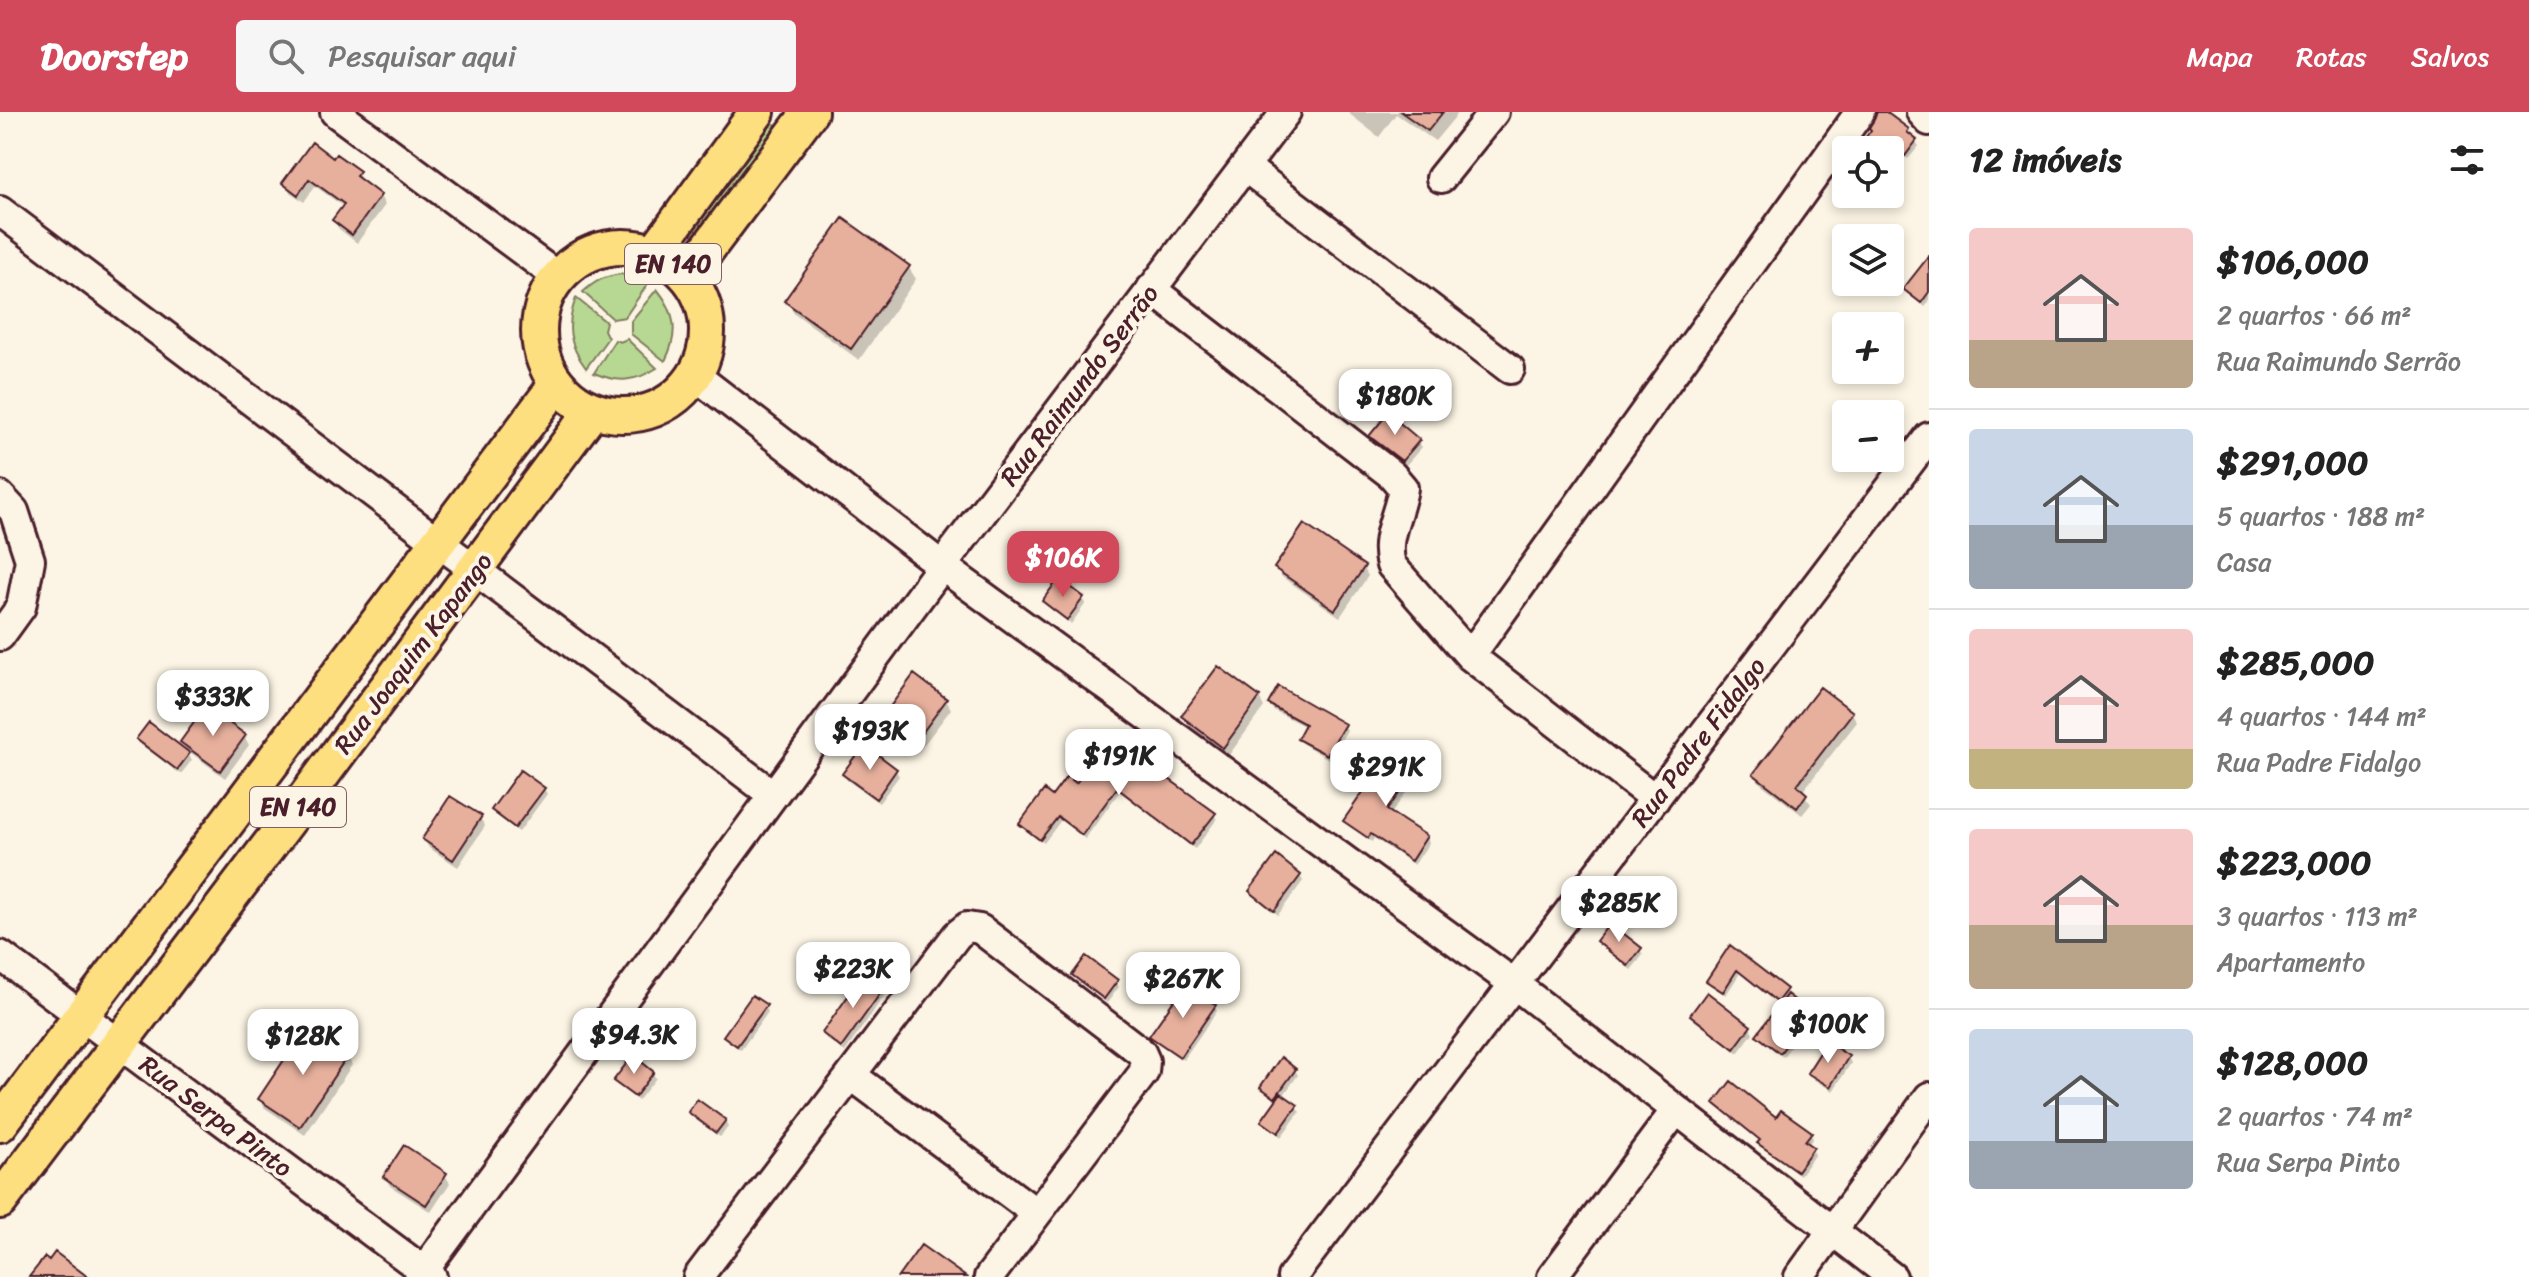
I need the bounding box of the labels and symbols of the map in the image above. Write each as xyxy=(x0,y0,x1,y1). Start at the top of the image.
road number: EN 140 xyxy=(625,244,721,284)
street label: Rua Raimundo Serrão xyxy=(987,274,1171,496)
pin: $180K xyxy=(1339,369,1451,437)
pin: $106K xyxy=(1007,531,1119,599)
street label: Rua Joaquim Kapango xyxy=(321,542,505,764)
street label: Rua Padre Fidalgo xyxy=(1618,647,1778,837)
pin: $333K xyxy=(157,670,269,738)
pin: $193K xyxy=(814,704,926,772)
pin: $191K xyxy=(1063,729,1175,797)
pin: $291K xyxy=(1330,740,1442,808)
road number: EN 140 xyxy=(250,787,346,827)
pin: $285K xyxy=(1563,876,1675,944)
pin: $223K xyxy=(797,942,909,1010)
pin: $267K xyxy=(1127,952,1239,1020)
pin: $100K xyxy=(1772,997,1884,1065)
pin: $94.3K xyxy=(569,1008,699,1076)
pin: $128K xyxy=(247,1009,359,1077)
street label: Rua Serpa Pinto xyxy=(129,1043,303,1190)

